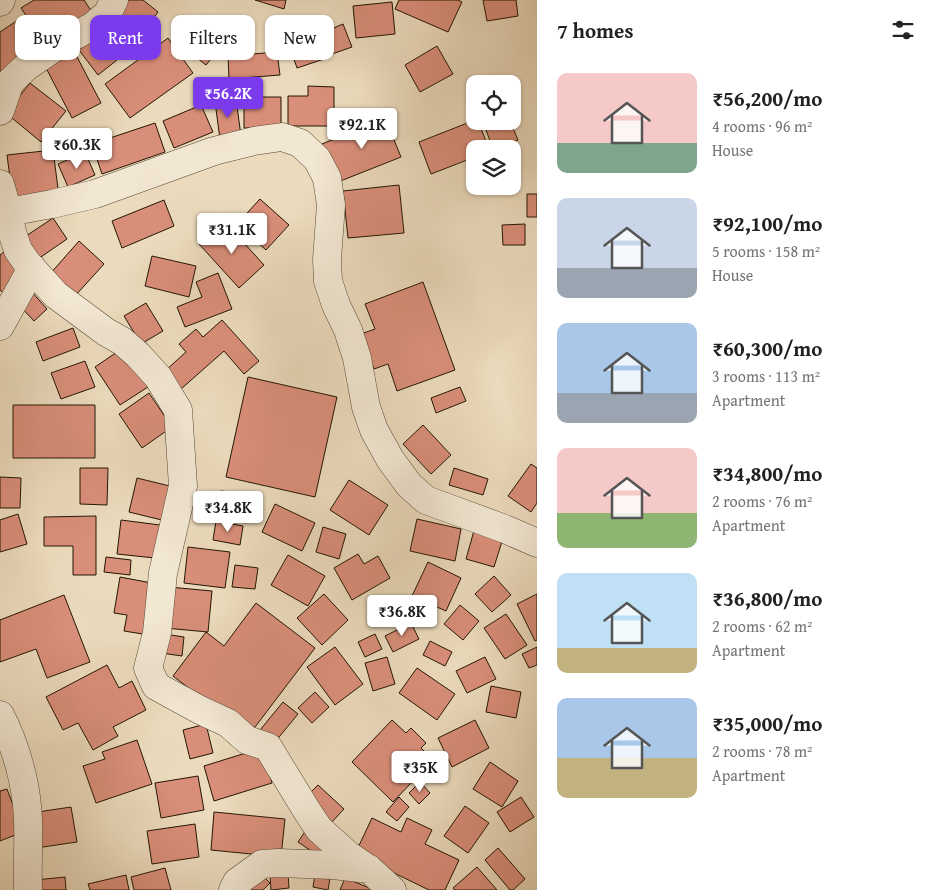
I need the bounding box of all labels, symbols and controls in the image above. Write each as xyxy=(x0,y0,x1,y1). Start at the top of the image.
chip: Buy xyxy=(15,15,80,60)
chip: Rent xyxy=(90,15,161,60)
chip: Filters xyxy=(171,15,255,60)
chip: New xyxy=(265,15,334,60)
text: 7 homes xyxy=(557,15,633,46)
icon: filters xyxy=(889,16,917,44)
map controls xyxy=(466,75,521,195)
button: locate xyxy=(466,75,521,130)
pin: ₹56.2K xyxy=(187,76,269,119)
text: ₹56.2K xyxy=(204,81,252,105)
text: ₹56,200/mo xyxy=(712,83,822,114)
icon: home xyxy=(597,93,657,153)
pin: ₹92.1K xyxy=(321,108,403,150)
text: ₹92.1K xyxy=(338,112,386,136)
text: 4 rooms · 96 m² xyxy=(712,114,812,138)
pin: ₹60.3K xyxy=(36,128,118,170)
text: ₹60.3K xyxy=(53,132,101,156)
text: House xyxy=(712,138,753,162)
button: layers xyxy=(466,140,521,195)
text: ₹92,100/mo xyxy=(712,208,822,239)
pin: ₹31.1K xyxy=(191,212,273,255)
text: ₹31.1K xyxy=(208,217,256,241)
icon: home xyxy=(597,218,657,278)
text: 5 rooms · 158 m² xyxy=(712,239,820,263)
text: House xyxy=(712,263,753,287)
text: ₹60,300/mo xyxy=(712,333,822,364)
icon: home xyxy=(597,343,657,403)
text: 3 rooms · 113 m² xyxy=(712,364,820,388)
text: Apartment xyxy=(712,388,785,412)
text: ₹34,800/mo xyxy=(712,458,822,489)
icon: home xyxy=(597,468,657,528)
text: 2 rooms · 76 m² xyxy=(712,489,812,513)
pin: ₹34.8K xyxy=(187,490,269,533)
text: ₹34.8K xyxy=(204,495,252,519)
text: Apartment xyxy=(712,513,785,537)
text: ₹36,800/mo xyxy=(712,583,822,614)
icon: home xyxy=(597,593,657,653)
pin: ₹36.8K xyxy=(361,594,443,637)
text: ₹36.8K xyxy=(378,599,426,623)
text: 2 rooms · 62 m² xyxy=(712,614,812,638)
text: Apartment xyxy=(712,638,785,662)
text: ₹35,000/mo xyxy=(712,708,822,739)
icon: home xyxy=(597,718,657,778)
text: 2 rooms · 78 m² xyxy=(712,739,812,763)
pin: ₹35K xyxy=(390,750,450,793)
text: ₹35K xyxy=(403,755,437,779)
text: Apartment xyxy=(712,763,785,787)

